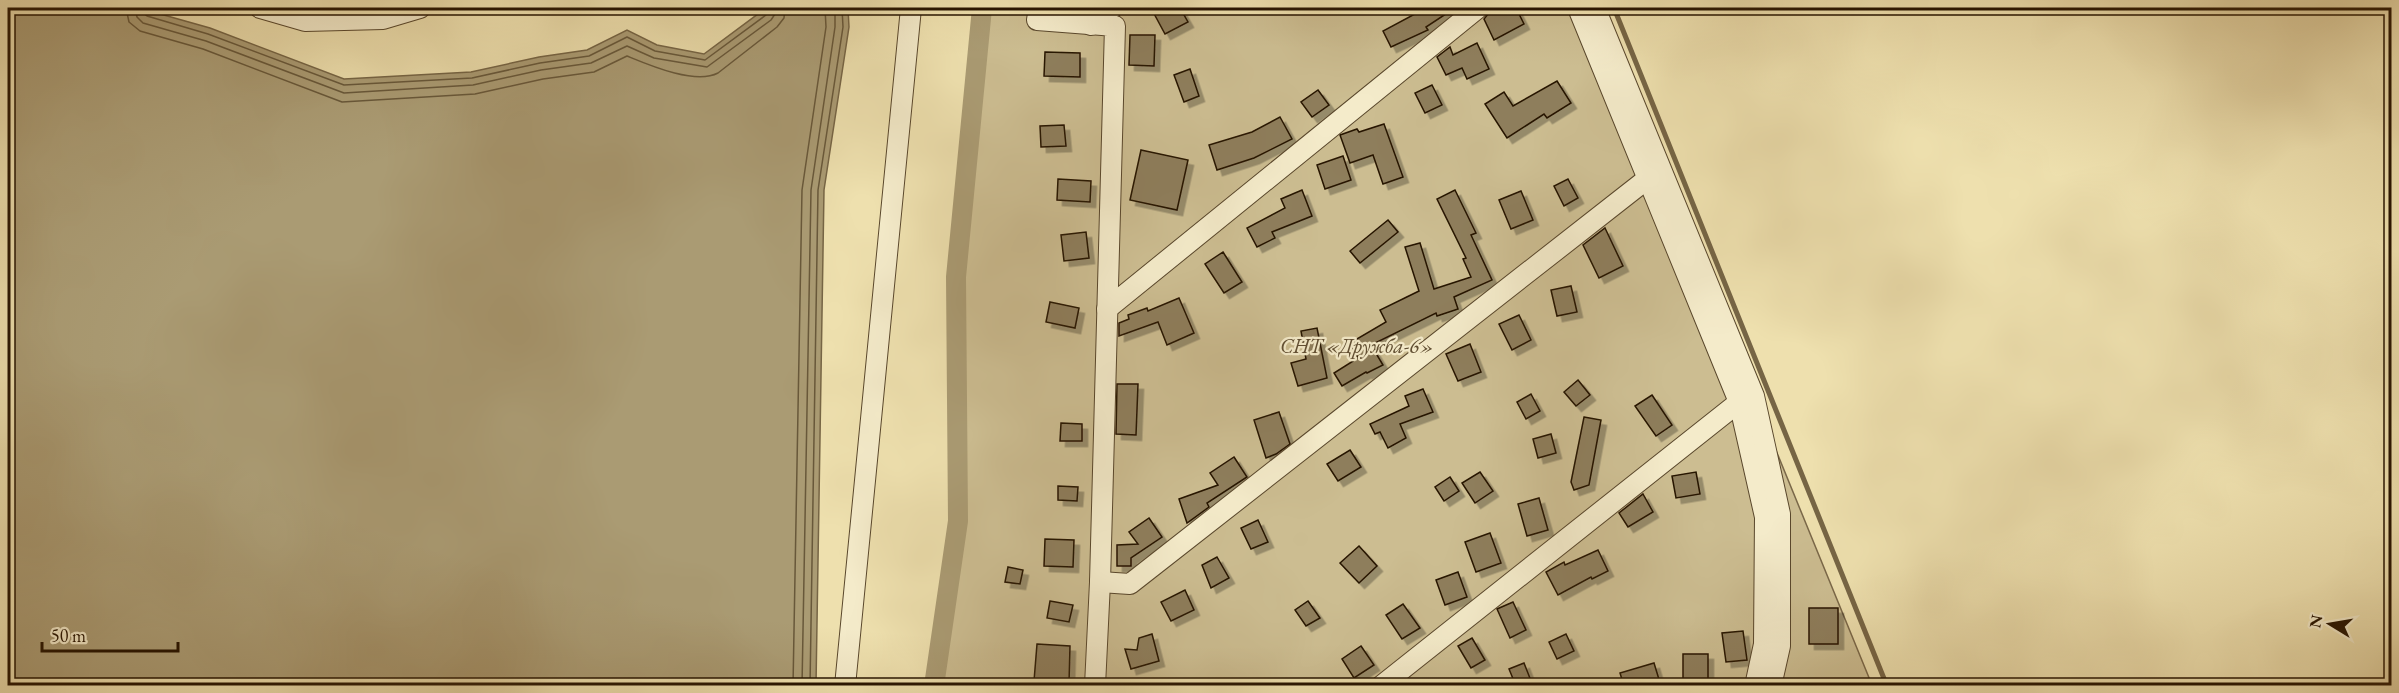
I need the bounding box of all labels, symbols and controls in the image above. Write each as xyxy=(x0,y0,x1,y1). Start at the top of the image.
park label: СНТ «Дружба-6» xyxy=(1280,332,1434,359)
north arrow xyxy=(2300,594,2360,654)
text: N xyxy=(2304,613,2327,630)
scale bar xyxy=(42,615,178,653)
text: 50 m xyxy=(51,624,86,647)

